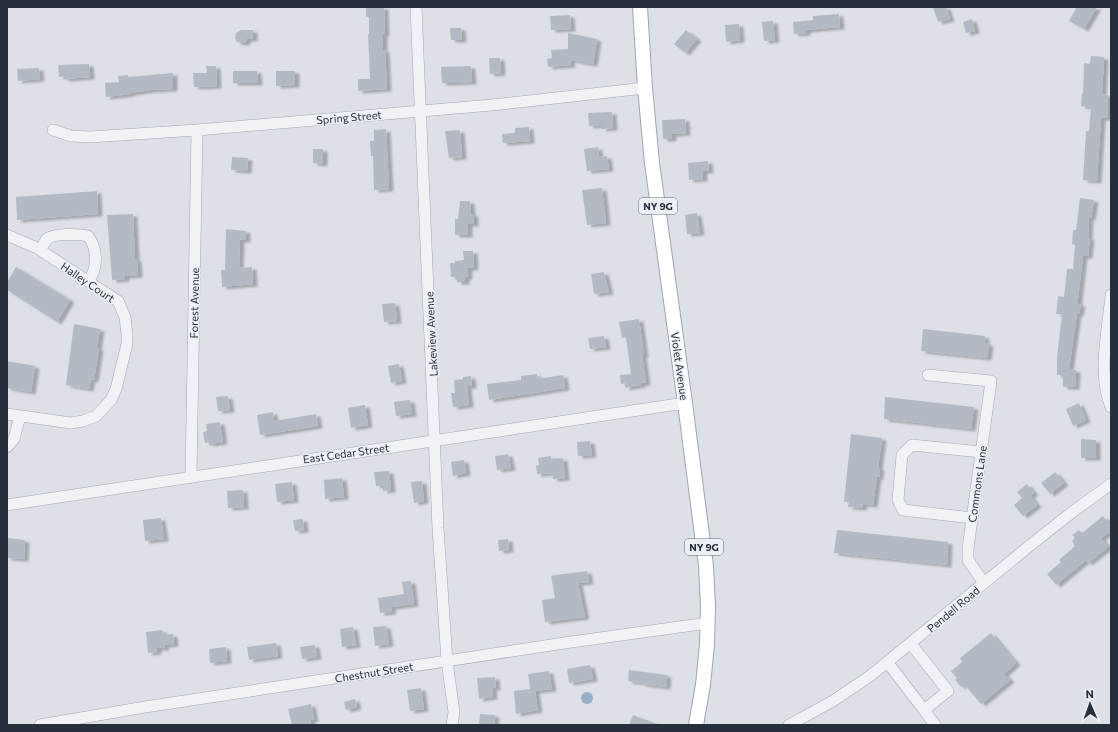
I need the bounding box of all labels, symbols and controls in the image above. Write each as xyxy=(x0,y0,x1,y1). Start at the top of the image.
street label: Spring Street xyxy=(316,108,383,126)
road number: NY 9G xyxy=(639,198,677,214)
street label: Halley Court xyxy=(59,259,118,305)
street label: Forest Avenue xyxy=(187,267,201,339)
street label: Lakeview Avenue xyxy=(422,291,440,377)
street label: Violet Avenue xyxy=(669,331,691,401)
street label: East Cedar Street xyxy=(302,440,390,465)
street label: Commons Lane xyxy=(965,445,989,523)
road number: NY 9G xyxy=(685,539,723,555)
street label: Pendell Road xyxy=(924,583,982,635)
street label: Chestnut Street xyxy=(334,659,415,685)
north arrow xyxy=(1070,684,1110,724)
text: N xyxy=(1085,687,1094,700)

